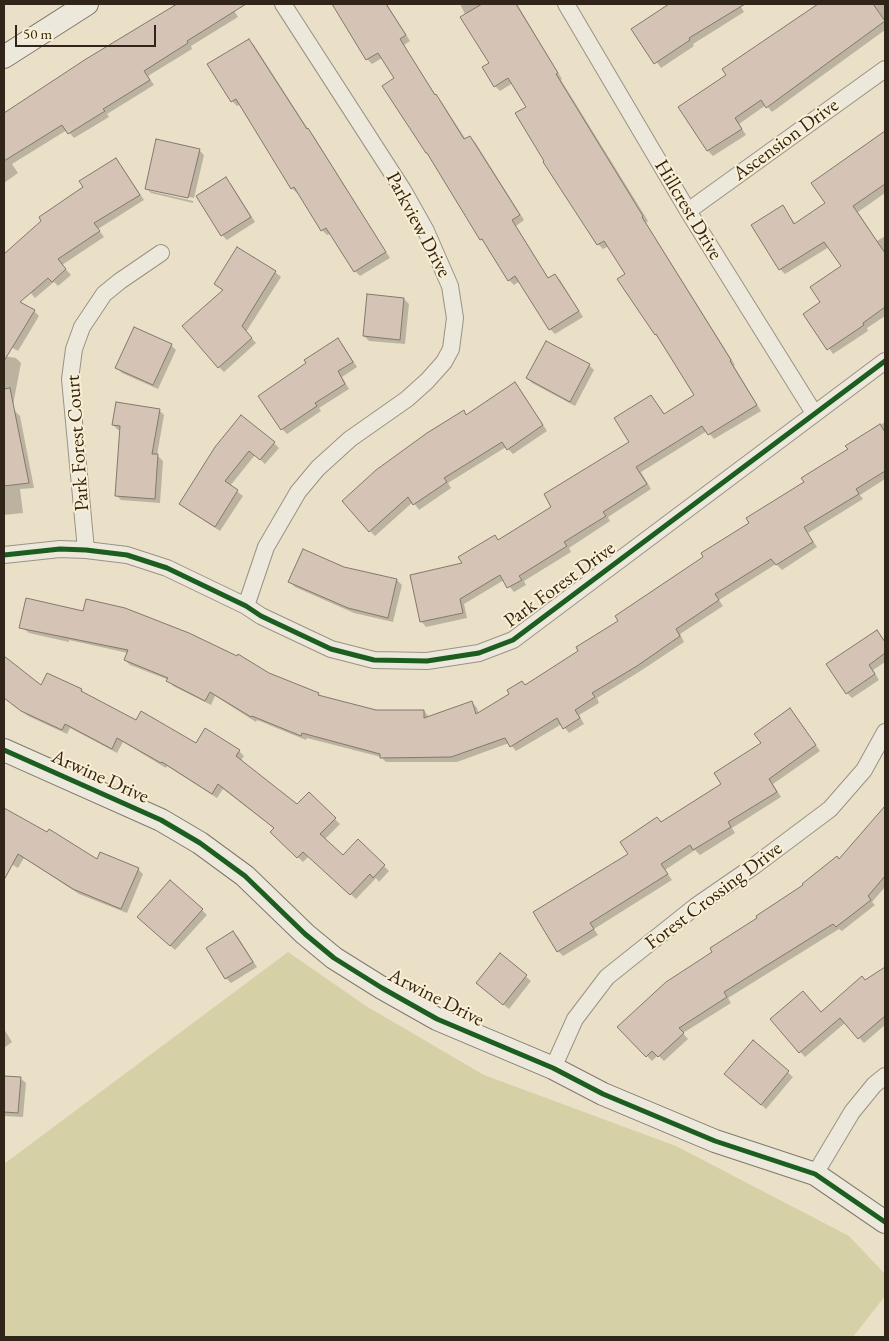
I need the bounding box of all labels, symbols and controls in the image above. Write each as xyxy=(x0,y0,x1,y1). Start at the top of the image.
scale bar xyxy=(18,15,159,47)
text: 50 m xyxy=(23,24,52,43)
street label: Ascension Drive xyxy=(728,94,844,186)
street label: Hillcrest Drive xyxy=(649,156,727,264)
street label: Parkview Drive xyxy=(380,168,456,282)
street label: Park Forest Court xyxy=(61,374,95,512)
street label: Park Forest Drive xyxy=(500,537,620,633)
street label: Arwine Drive xyxy=(48,745,152,809)
street label: Forest Crossing Drive xyxy=(641,837,787,955)
street label: Arwine Drive xyxy=(384,964,488,1032)

